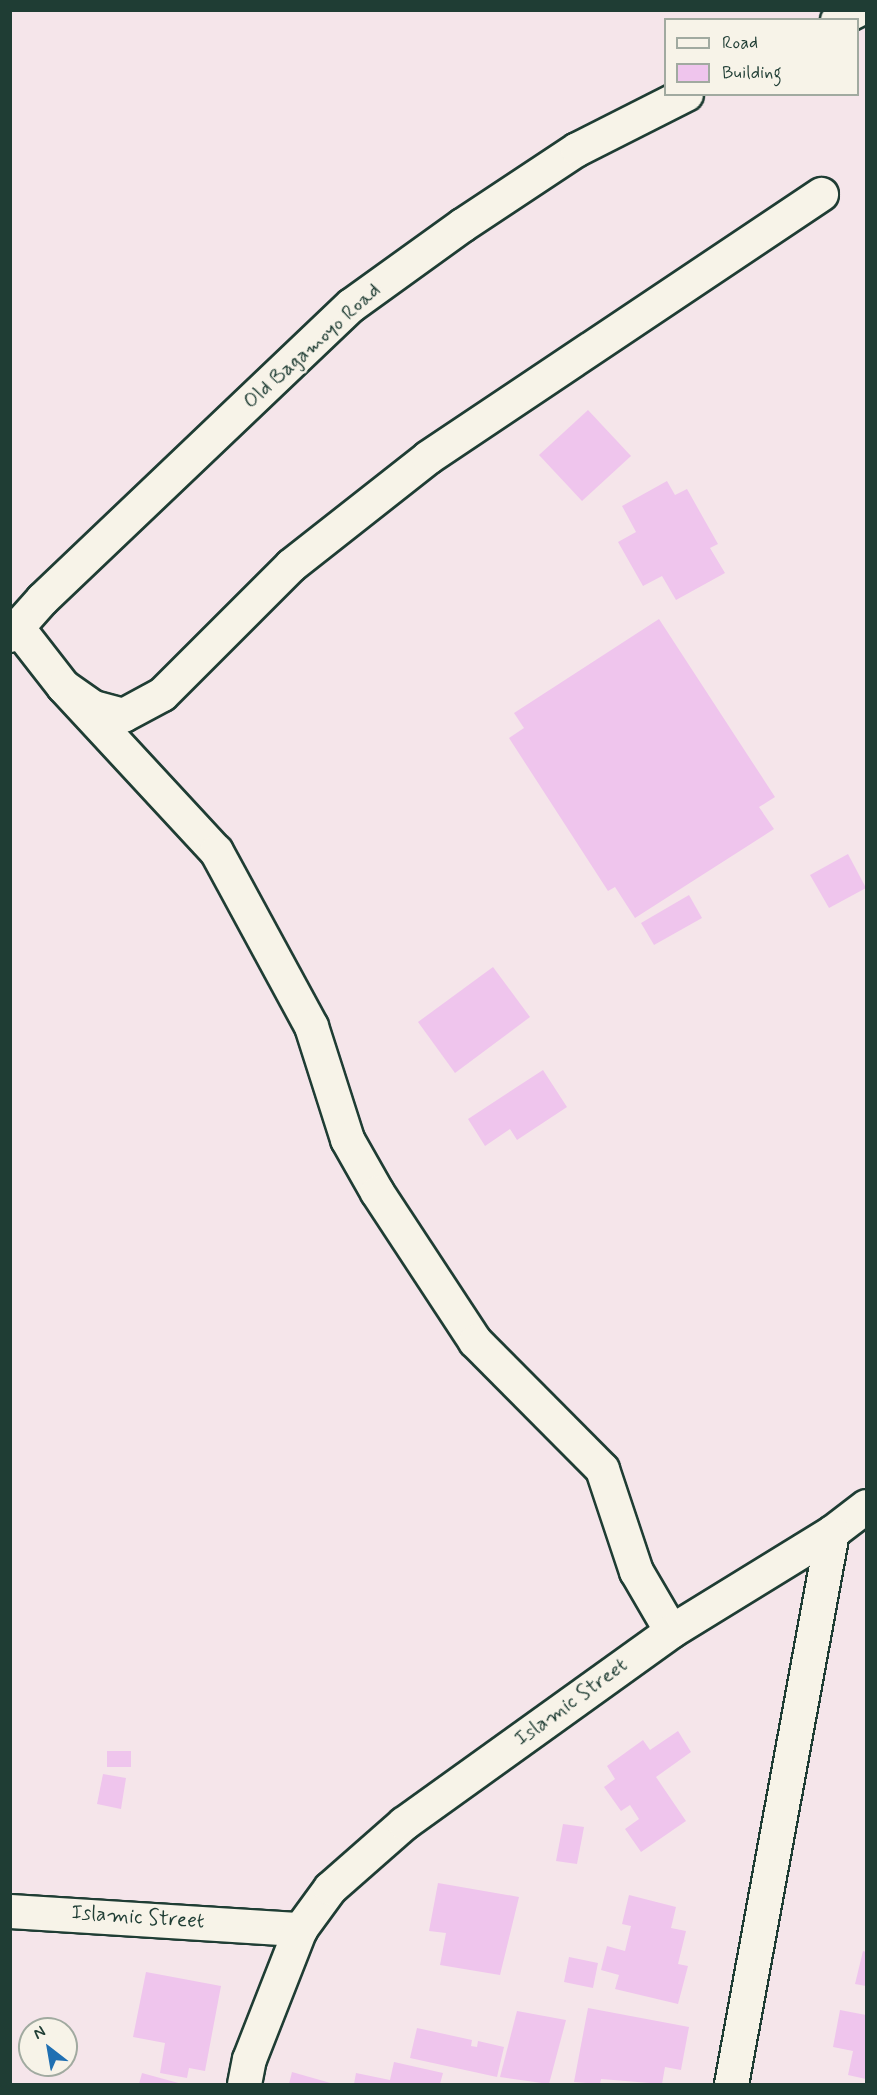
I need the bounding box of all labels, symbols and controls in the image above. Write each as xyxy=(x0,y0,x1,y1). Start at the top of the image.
legend xyxy=(664,18,859,96)
text: Road xyxy=(722,31,758,55)
text: Building xyxy=(722,61,782,85)
street label: Old Bagamoyo Road xyxy=(238,277,386,415)
street label: Islamic Street xyxy=(508,1651,634,1753)
street label: Islamic Street xyxy=(69,1900,207,1934)
north arrow xyxy=(18,2017,78,2077)
text: N xyxy=(30,2021,49,2045)

